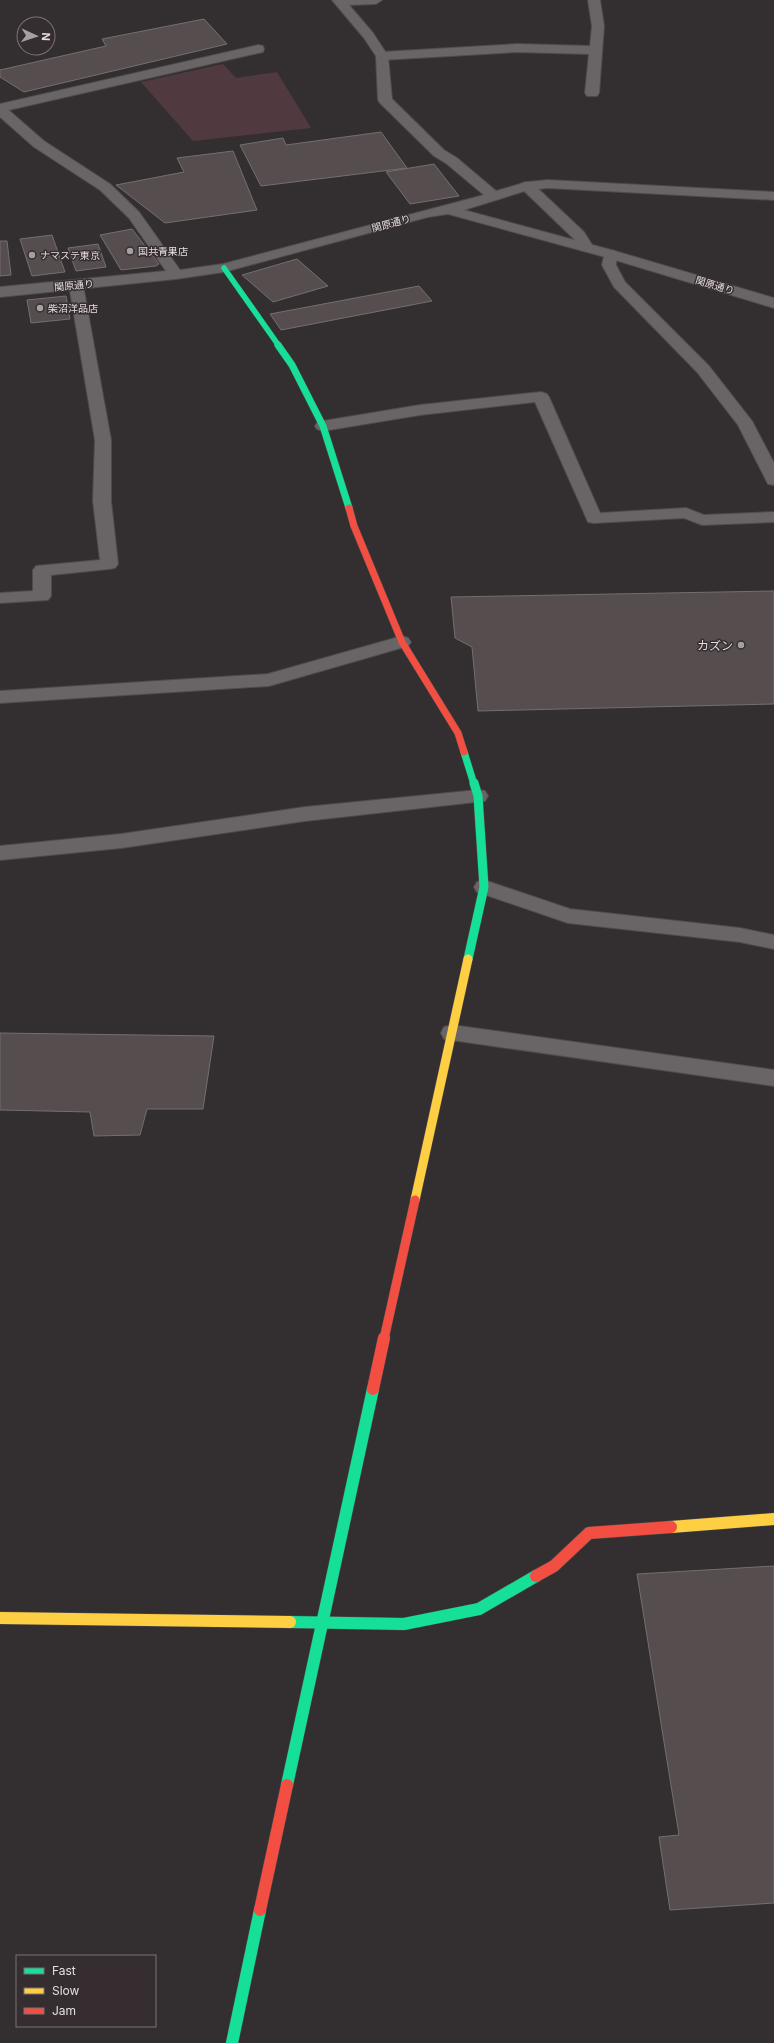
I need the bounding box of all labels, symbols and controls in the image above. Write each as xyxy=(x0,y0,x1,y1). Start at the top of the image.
north arrow xyxy=(16,16,56,56)
text: N xyxy=(39,32,53,41)
street label: 関原通り xyxy=(370,212,412,234)
place label: 国共青果店 xyxy=(138,245,188,257)
marker: 国共青果店 xyxy=(125,246,135,256)
place label: ナマステ東京 xyxy=(40,249,100,261)
marker: ナマステ東京 xyxy=(27,250,37,260)
street label: 関原通り xyxy=(694,273,736,297)
street label: 関原通り xyxy=(54,277,94,293)
place label: 柴沼洋品店 xyxy=(48,302,98,314)
marker: 柴沼洋品店 xyxy=(35,303,45,313)
place label: カズン xyxy=(697,638,733,653)
marker: カズン xyxy=(736,640,746,650)
legend xyxy=(16,1955,156,2027)
text: Fast xyxy=(52,1963,76,1978)
text: Slow xyxy=(52,1983,80,1998)
text: Jam xyxy=(52,2003,76,2018)

